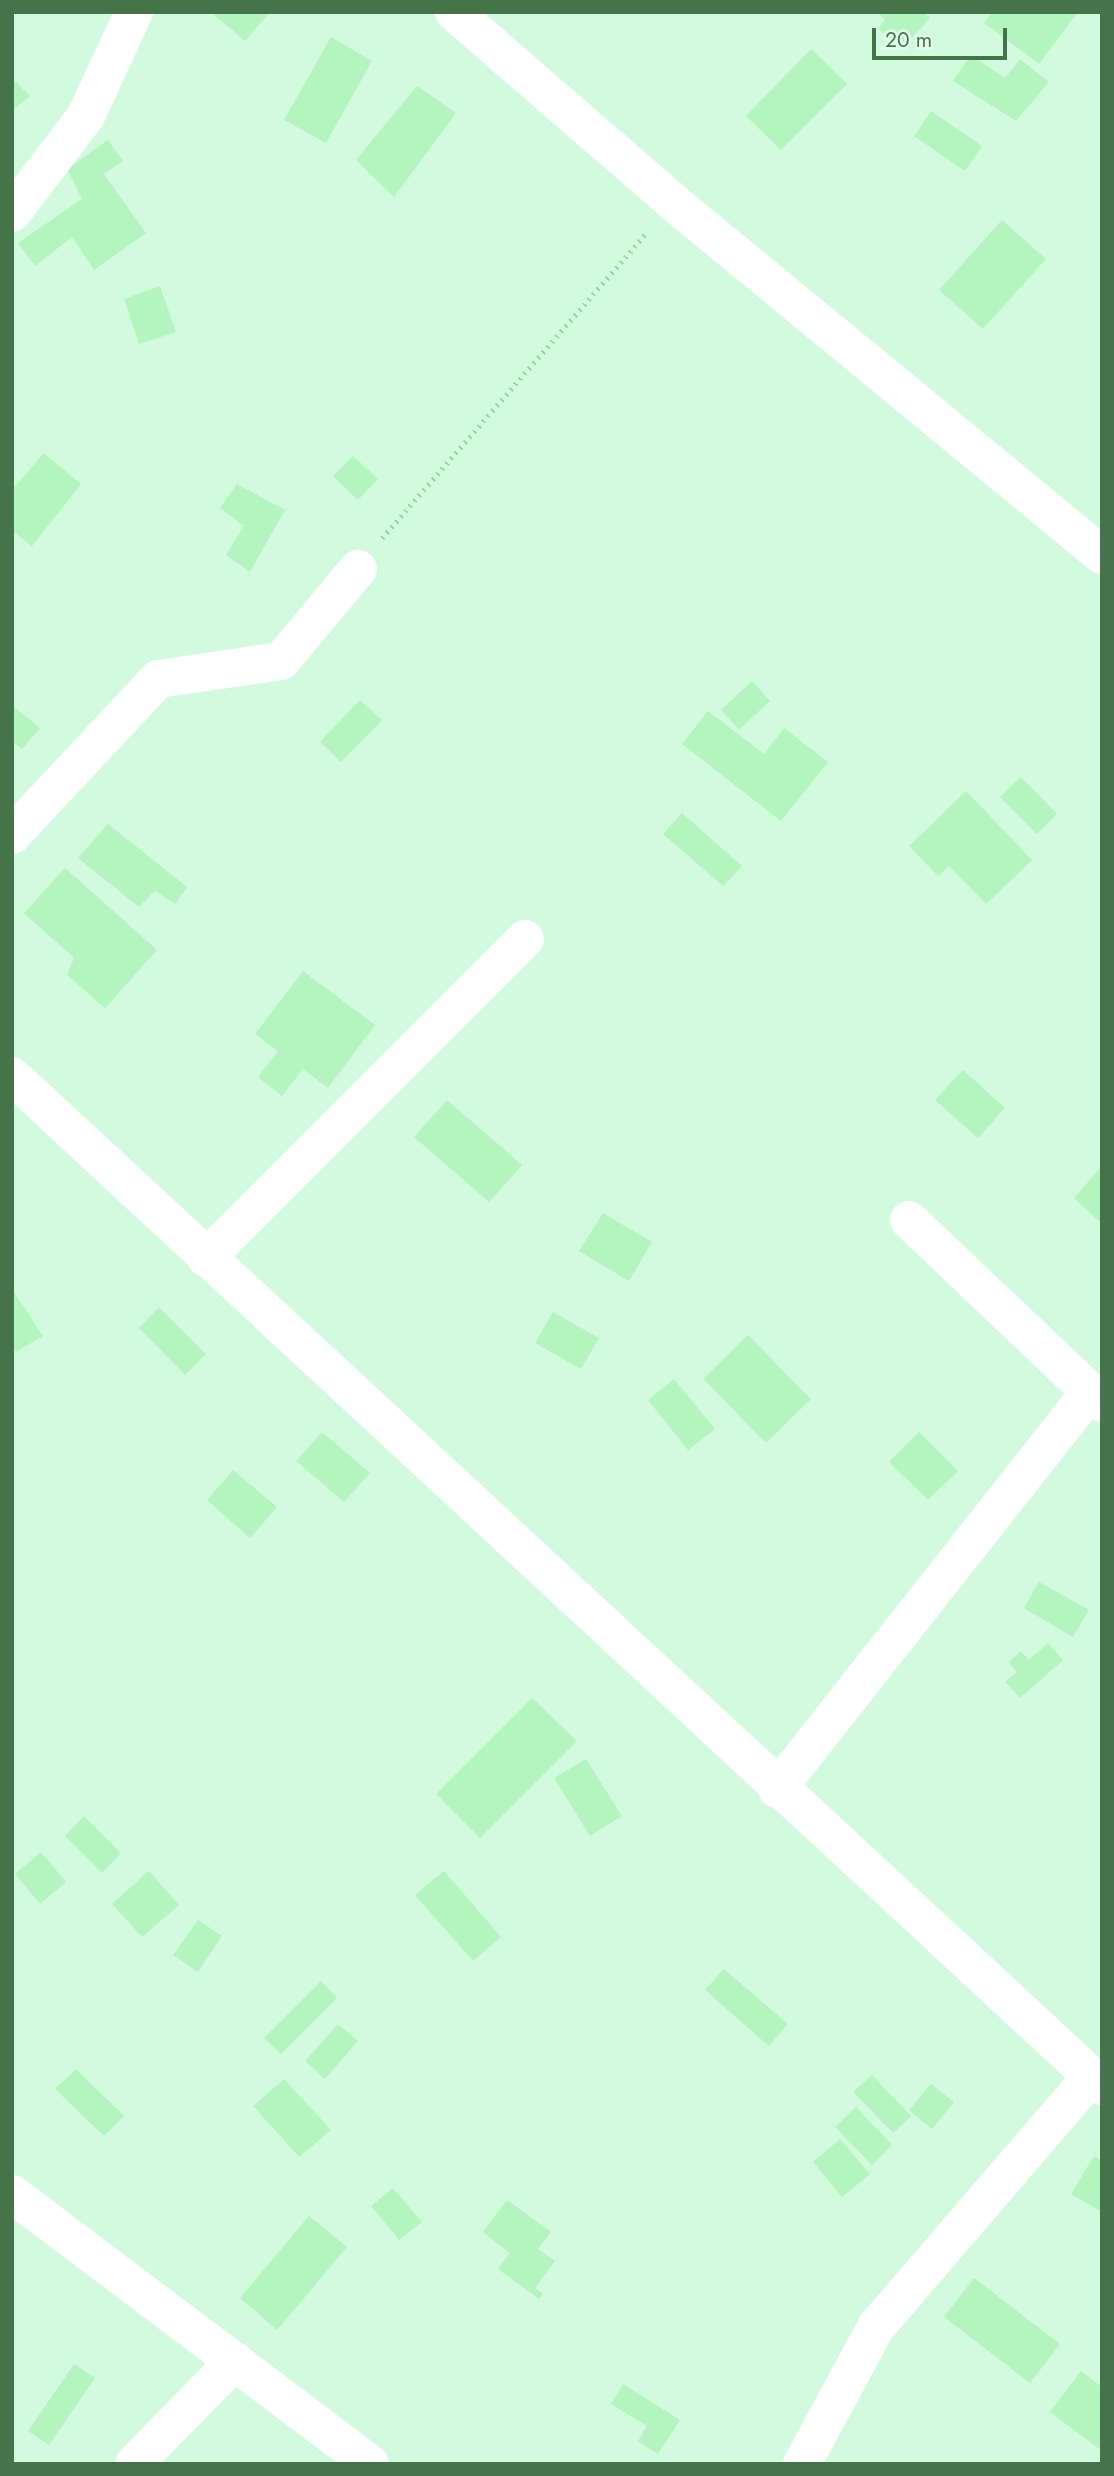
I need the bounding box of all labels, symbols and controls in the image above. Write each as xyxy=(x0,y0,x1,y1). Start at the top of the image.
scale bar xyxy=(876,14,1011,58)
text: 20 m xyxy=(885,25,932,55)

